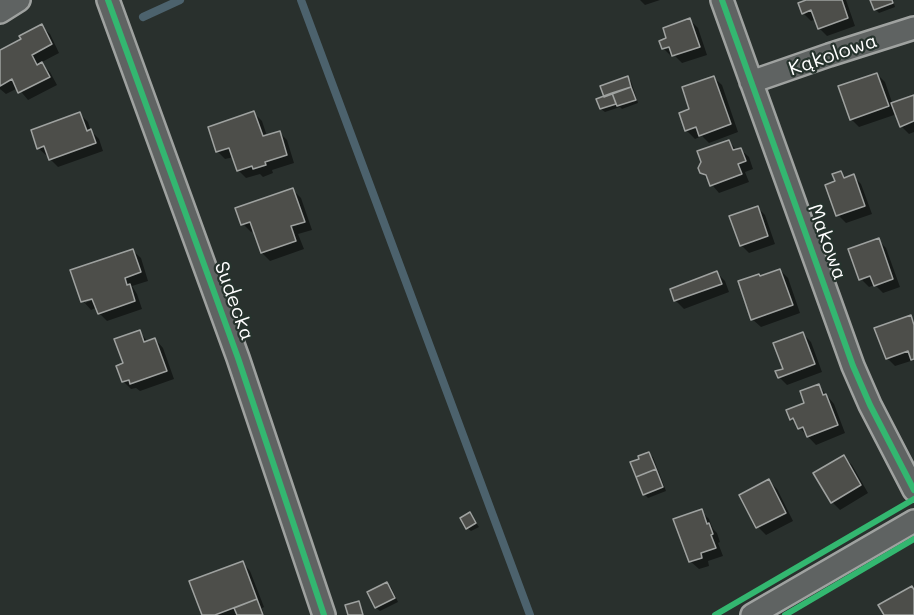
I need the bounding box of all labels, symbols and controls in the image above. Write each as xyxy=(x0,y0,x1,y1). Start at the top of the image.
street label: Kąkolowa xyxy=(786,29,880,81)
street label: Makowa xyxy=(802,201,852,283)
street label: Sudecka xyxy=(209,258,259,344)

